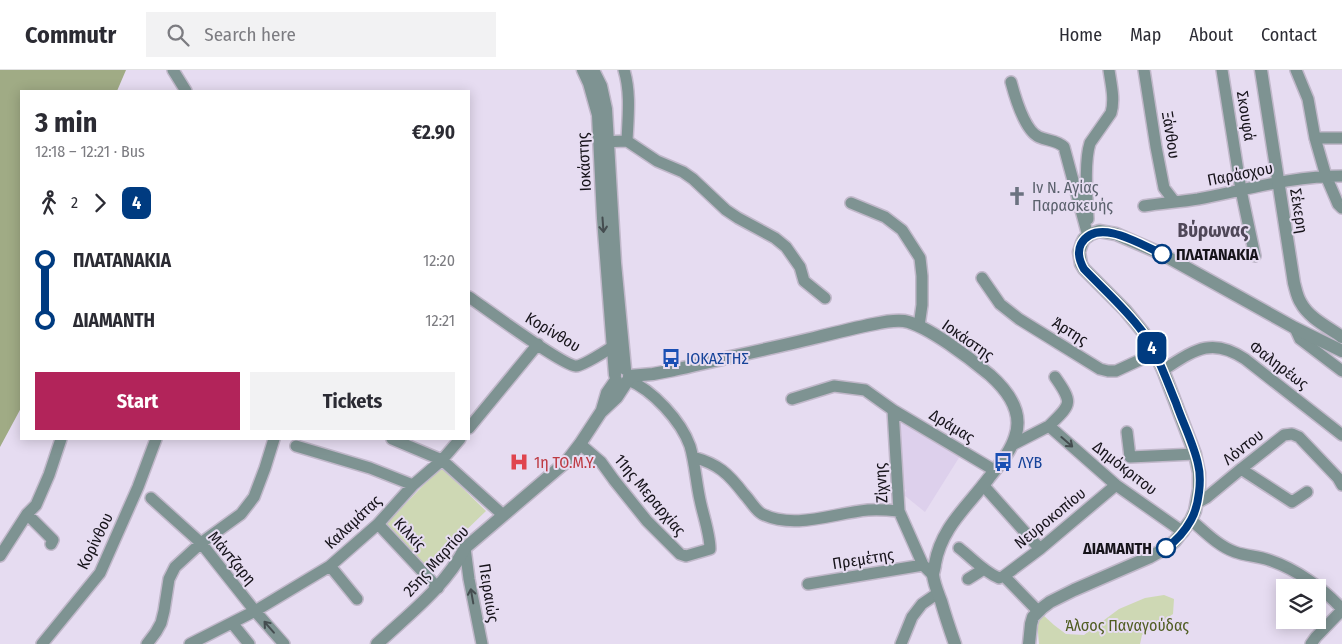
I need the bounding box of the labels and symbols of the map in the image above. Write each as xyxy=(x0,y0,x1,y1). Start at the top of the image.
street label: Σκουφά xyxy=(1233,90,1259,142)
street label: Ξάνθου xyxy=(1158,110,1184,160)
street label: Ιοκάστης xyxy=(573,132,595,192)
street label: Παράσχου xyxy=(1206,158,1274,190)
place label: Ιν Ν. Αγίας Παρασκευής xyxy=(1032,178,1113,215)
church icon: Ιν Ν. Αγίας Παρασκευής xyxy=(1006,185,1028,207)
street label: Σέκερη xyxy=(1286,187,1312,235)
one-way arrow xyxy=(599,217,608,233)
district label: Βύρωνας xyxy=(1178,219,1249,242)
marker: ΠΛΑΤΑΝΑΚΙΑ xyxy=(1152,244,1172,264)
place label: ΠΛΑΤΑΝΑΚΙΑ xyxy=(1176,245,1259,264)
street label: Κορίνθου xyxy=(522,308,584,356)
street label: Άρτης xyxy=(1049,313,1092,349)
street label: Ιοκάστης xyxy=(938,315,998,365)
line badge: 4 xyxy=(1136,332,1168,364)
street label: Φαληρέως xyxy=(1246,337,1312,393)
bus stop icon: ΙΟΚΑΣΤΗΣ xyxy=(660,347,682,369)
place label: ΙΟΚΑΣΤΗΣ xyxy=(686,349,749,368)
street label: Δράμας xyxy=(926,405,978,447)
street label: Λόντου xyxy=(1219,425,1267,469)
one-way arrow xyxy=(1061,437,1074,448)
street label: Δημόκριτου xyxy=(1089,437,1161,499)
street label: 11ης Μεραρχίας xyxy=(610,450,690,540)
hospital icon: 1η ΤΟ.Μ.Υ. xyxy=(508,451,530,473)
bus stop icon: ΛΥΒ xyxy=(992,451,1014,473)
place label: 1η ΤΟ.Μ.Υ. xyxy=(534,453,596,472)
place label: ΛΥΒ xyxy=(1018,453,1043,472)
street label: Ζίχνης xyxy=(870,462,892,504)
street label: Νευροκοπίου xyxy=(1010,483,1090,553)
street label: Καλαμάτας xyxy=(321,491,385,553)
street label: Κορίνθου xyxy=(73,509,117,573)
street label: Κιλκίς xyxy=(390,514,430,554)
street label: 25ης Μαρτίου xyxy=(399,522,473,600)
street label: Μάντζαρη xyxy=(204,527,260,589)
marker: ΔΙΑΜΑΝΤΗ xyxy=(1156,538,1176,558)
place label: ΔΙΑΜΑΝΤΗ xyxy=(1082,539,1152,558)
street label: Πρεμέτης xyxy=(831,545,895,573)
street label: Πειραιώς xyxy=(475,562,503,624)
one-way arrow xyxy=(467,589,477,605)
park label: Άλσος Παναγούδας xyxy=(1065,616,1189,635)
one-way arrow xyxy=(264,621,275,634)

